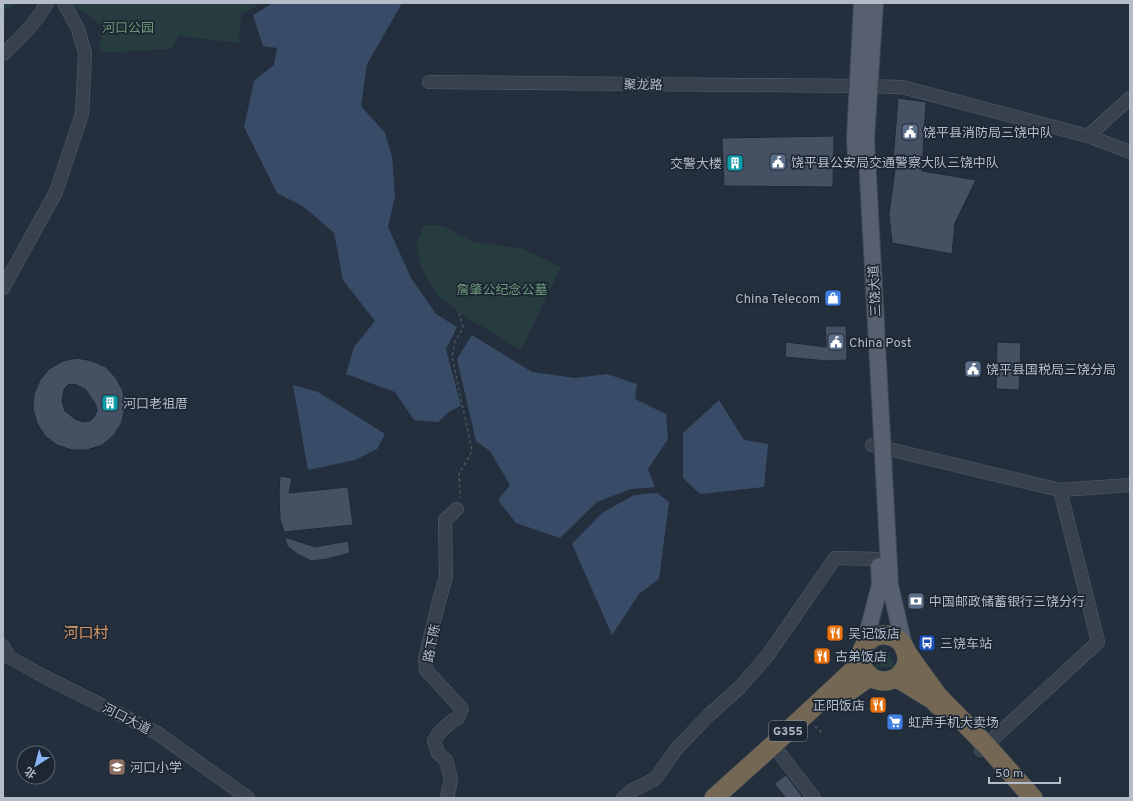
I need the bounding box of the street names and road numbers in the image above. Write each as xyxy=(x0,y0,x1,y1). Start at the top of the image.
street label: 聚龙路 xyxy=(623,77,663,94)
street label: 三饶大道 xyxy=(866,265,885,317)
street label: 路下陈 xyxy=(421,623,445,664)
street label: 河口大道 xyxy=(99,701,153,739)
road number: G355 xyxy=(769,721,807,741)

